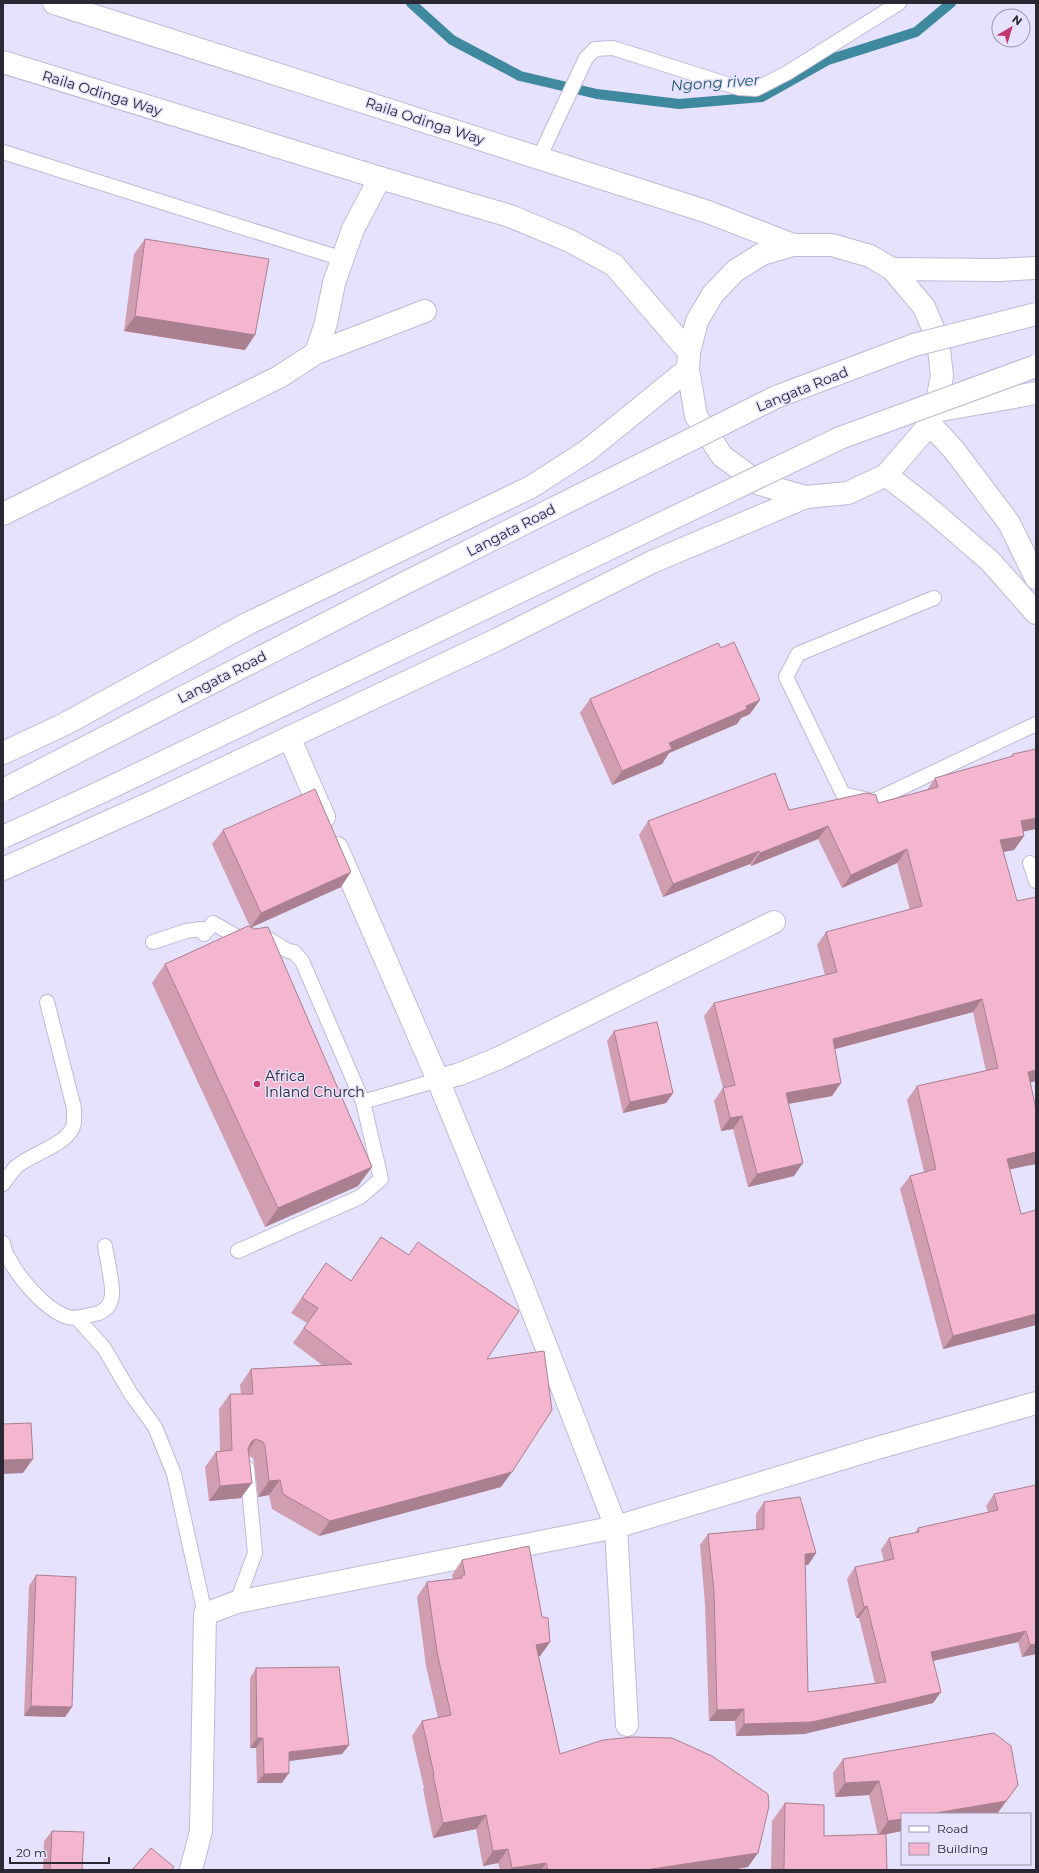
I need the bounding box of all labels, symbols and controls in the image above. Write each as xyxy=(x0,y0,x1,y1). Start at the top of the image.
north arrow xyxy=(991,8,1031,48)
text: N xyxy=(1009,12,1025,28)
street label: Raila Odinga Way xyxy=(40,66,164,120)
water label: Ngong river xyxy=(670,70,761,95)
street label: Raila Odinga Way xyxy=(363,93,487,149)
street label: Langata Road xyxy=(753,362,851,416)
street label: Langata Road xyxy=(463,500,559,560)
street label: Langata Road xyxy=(174,647,270,707)
place label: Africa Inland Church xyxy=(265,1067,365,1101)
marker: Africa Inland Church xyxy=(252,1079,262,1089)
legend xyxy=(901,1813,1031,1865)
text: Road xyxy=(937,1821,968,1836)
scale bar xyxy=(10,1839,109,1865)
text: Building xyxy=(937,1841,988,1856)
text: 20 m xyxy=(16,1845,47,1860)

